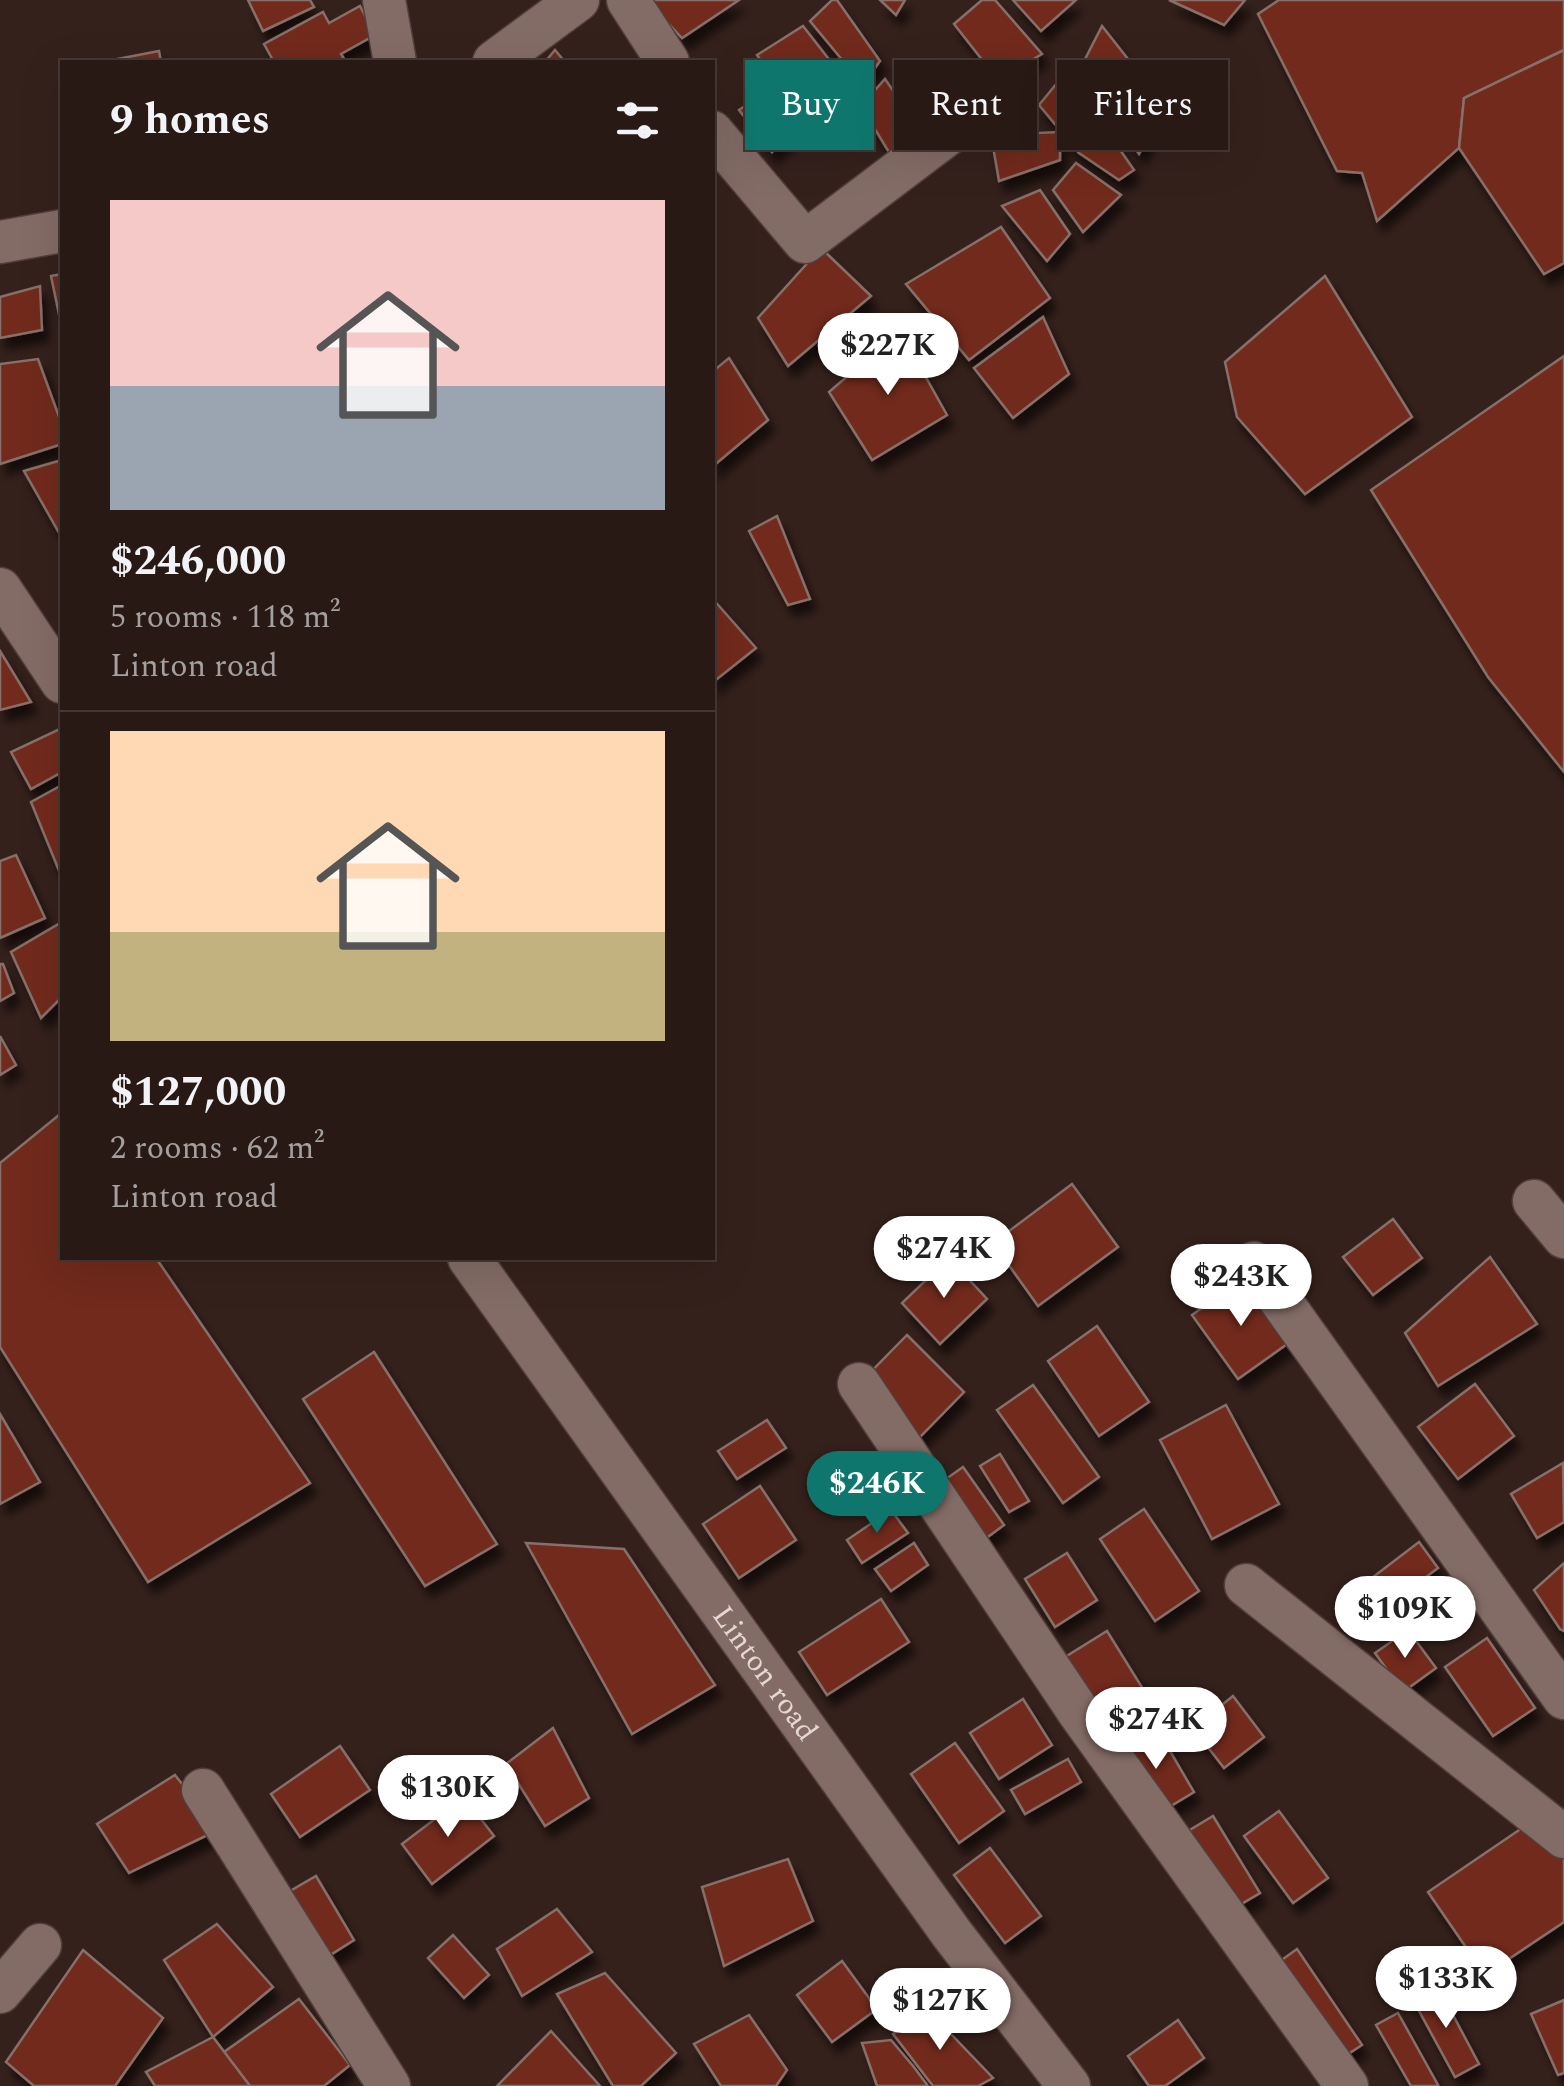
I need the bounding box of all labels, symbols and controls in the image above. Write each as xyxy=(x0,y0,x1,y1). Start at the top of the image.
chip: Buy xyxy=(745,60,874,150)
chip: Rent xyxy=(894,60,1037,150)
chip: Filters xyxy=(1057,60,1228,150)
text: 9 homes xyxy=(110,89,270,152)
icon: filters xyxy=(610,93,665,148)
icon: home xyxy=(298,265,478,445)
pin: $227K xyxy=(818,313,958,398)
text: $227K xyxy=(840,321,936,370)
text: $246,000 xyxy=(110,530,286,593)
text: 5 rooms · 118 m² xyxy=(110,593,340,642)
text: Linton road xyxy=(110,642,278,691)
icon: home xyxy=(298,796,478,976)
text: $127,000 xyxy=(110,1061,286,1124)
text: 2 rooms · 62 m² xyxy=(110,1124,324,1173)
text: Linton road xyxy=(110,1173,278,1222)
pin: $274K xyxy=(874,1216,1014,1301)
text: $274K xyxy=(896,1224,992,1273)
pin: $243K xyxy=(1171,1244,1311,1329)
text: $243K xyxy=(1193,1252,1289,1301)
pin: $246K xyxy=(807,1451,947,1536)
text: $246K xyxy=(829,1459,925,1508)
pin: $109K xyxy=(1335,1576,1475,1661)
text: $109K xyxy=(1357,1584,1453,1633)
street label: Linton road xyxy=(700,1596,829,1751)
pin: $274K xyxy=(1086,1687,1226,1772)
text: $274K xyxy=(1108,1695,1204,1744)
pin: $130K xyxy=(378,1755,518,1840)
text: $130K xyxy=(400,1763,496,1812)
pin: $133K xyxy=(1376,1946,1516,2031)
text: $133K xyxy=(1398,1954,1494,2003)
pin: $127K xyxy=(870,1968,1010,2053)
text: $127K xyxy=(892,1976,988,2025)

